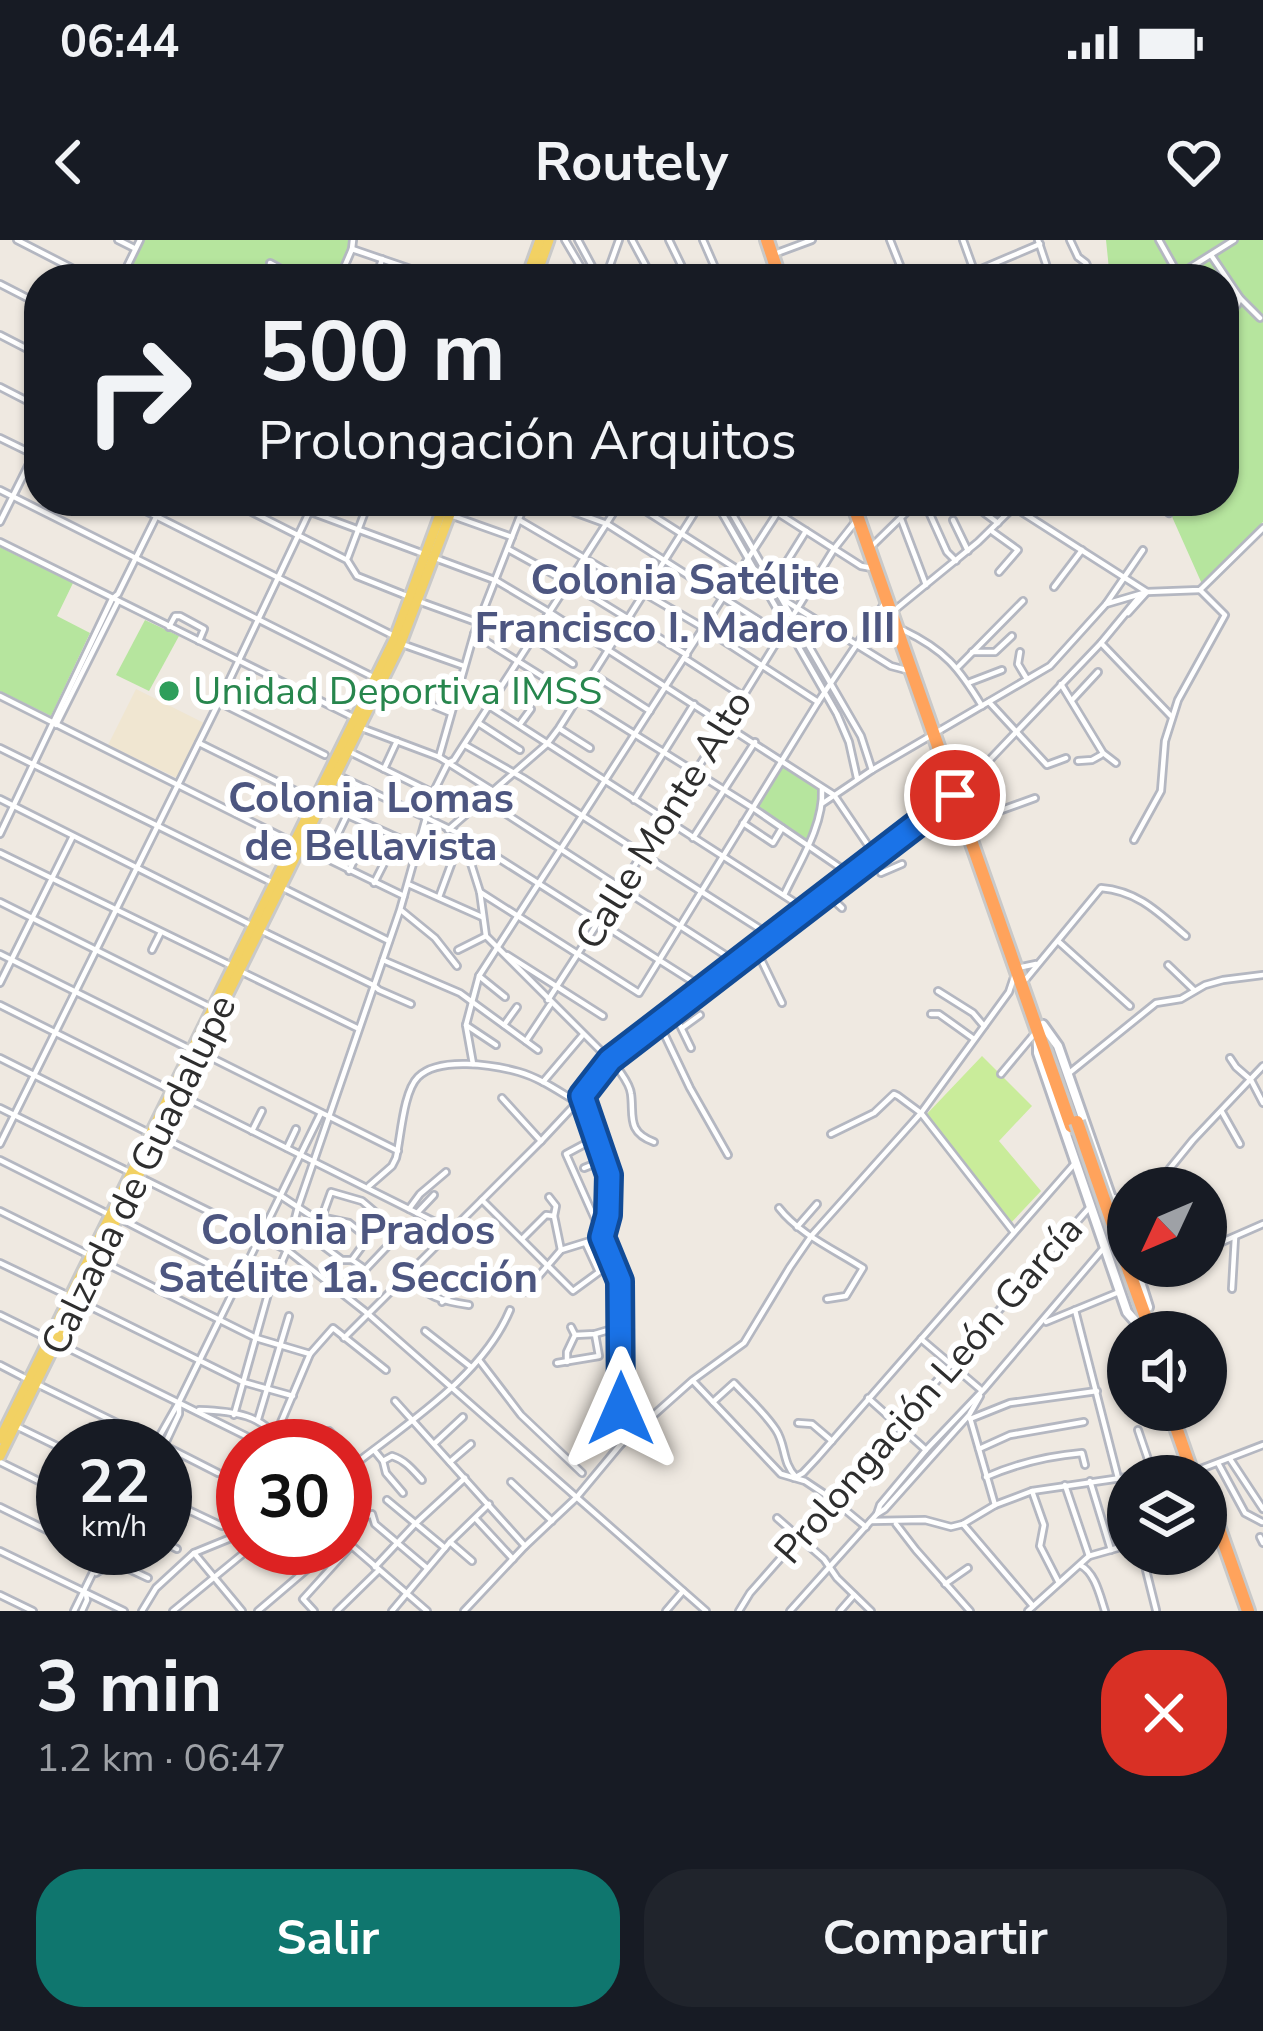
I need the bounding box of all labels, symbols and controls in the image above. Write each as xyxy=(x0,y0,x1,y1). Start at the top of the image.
text: 06:44 xyxy=(60,12,179,73)
text: Routely xyxy=(535,125,728,199)
icon: back xyxy=(36,129,102,195)
icon: heart xyxy=(1161,129,1227,195)
text: 500 m xyxy=(258,295,506,410)
icon: right xyxy=(60,312,216,468)
text: Prolongación Arquitos xyxy=(258,404,797,478)
district label: Colonia Satélite Francisco I. Madero III xyxy=(475,552,895,657)
place label: Unidad Deportiva IMSS xyxy=(193,665,602,718)
marker: Unidad Deportiva IMSS xyxy=(156,678,182,704)
street label: Calle Monte Alto xyxy=(563,680,765,960)
pin xyxy=(904,744,1006,846)
icon: arrive xyxy=(922,762,988,828)
district label: Colonia Lomas de Bellavista xyxy=(228,770,514,875)
street label: Calzada de Guadalupe xyxy=(29,986,249,1364)
north arrow xyxy=(1107,1167,1227,1287)
map controls xyxy=(1107,1167,1227,1575)
district label: Colonia Prados Satélite 1a. Sección xyxy=(158,1202,538,1307)
street label: Prolongación León García xyxy=(763,1205,1095,1575)
button: sound xyxy=(1107,1311,1227,1431)
position arrow xyxy=(558,1346,684,1472)
speed limit sign: 30 xyxy=(216,1419,372,1575)
text: 22 xyxy=(78,1441,150,1523)
button: layers xyxy=(1107,1455,1227,1575)
text: km/h xyxy=(81,1506,147,1547)
text: 3 min xyxy=(36,1638,222,1736)
button: close xyxy=(1101,1650,1227,1776)
text: 1.2 km · 06:47 xyxy=(36,1732,286,1785)
button: Salir xyxy=(36,1869,620,2007)
button: Compartir xyxy=(644,1869,1227,2007)

